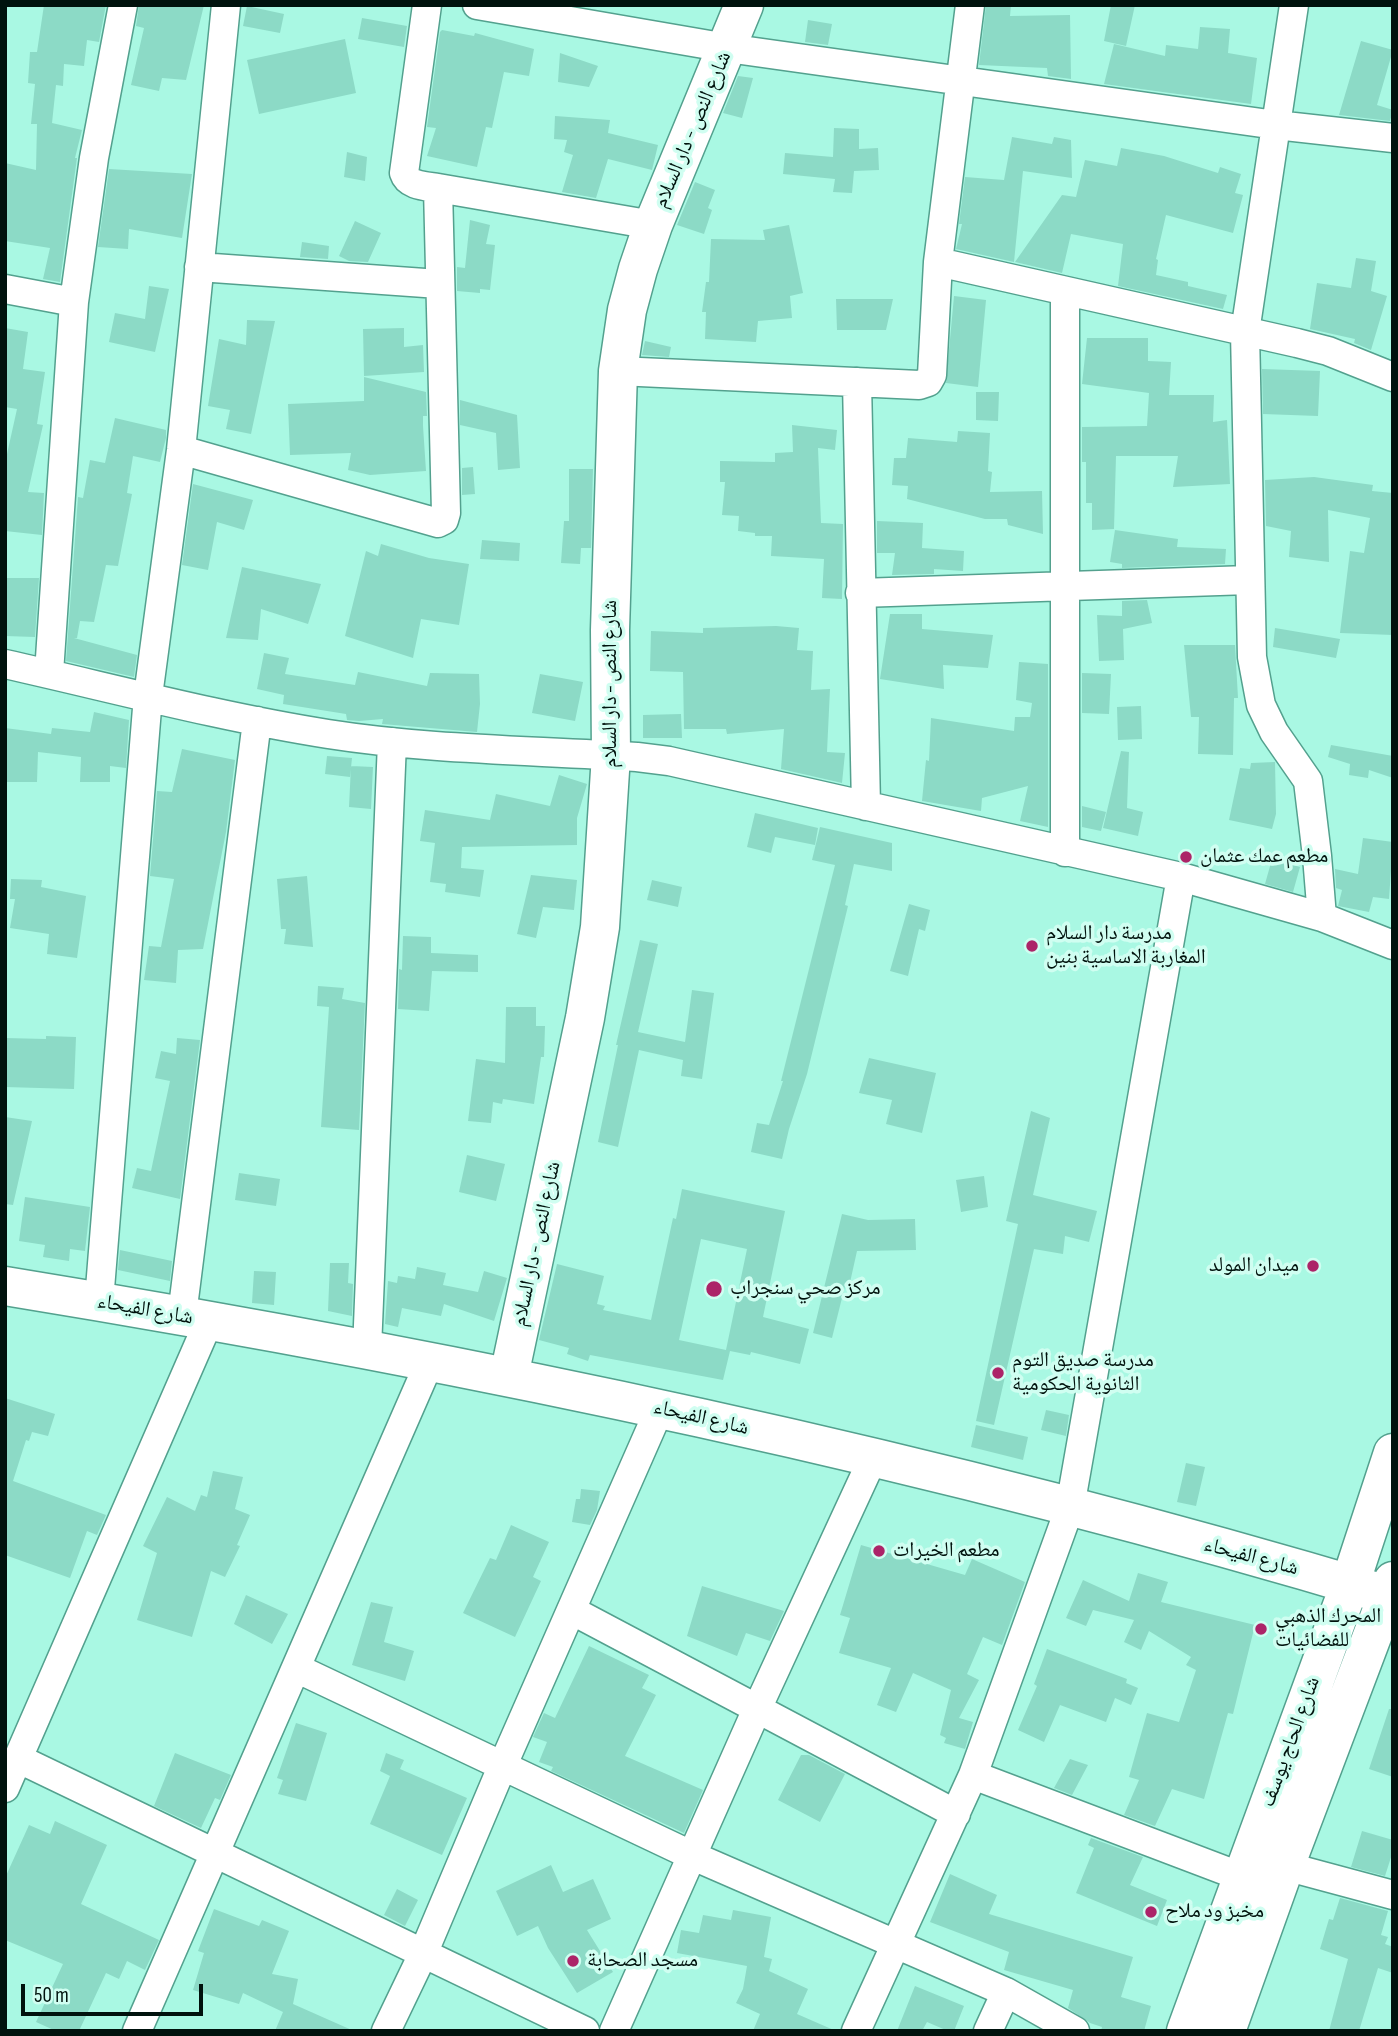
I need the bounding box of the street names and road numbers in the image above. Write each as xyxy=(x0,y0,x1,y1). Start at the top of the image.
street label: شارع النص - دار السلام xyxy=(649,48,737,212)
street label: شارع النص - دار السلام xyxy=(598,600,624,768)
street label: شارع النص - دار السلام xyxy=(507,1159,567,1329)
street label: شارع الفيحاء xyxy=(95,1289,195,1331)
street label: شارع الفيحاء xyxy=(651,1395,751,1441)
street label: شارع الفيحاء xyxy=(1201,1532,1301,1582)
street label: شارع الحاج يوسف xyxy=(1256,1673,1326,1811)

